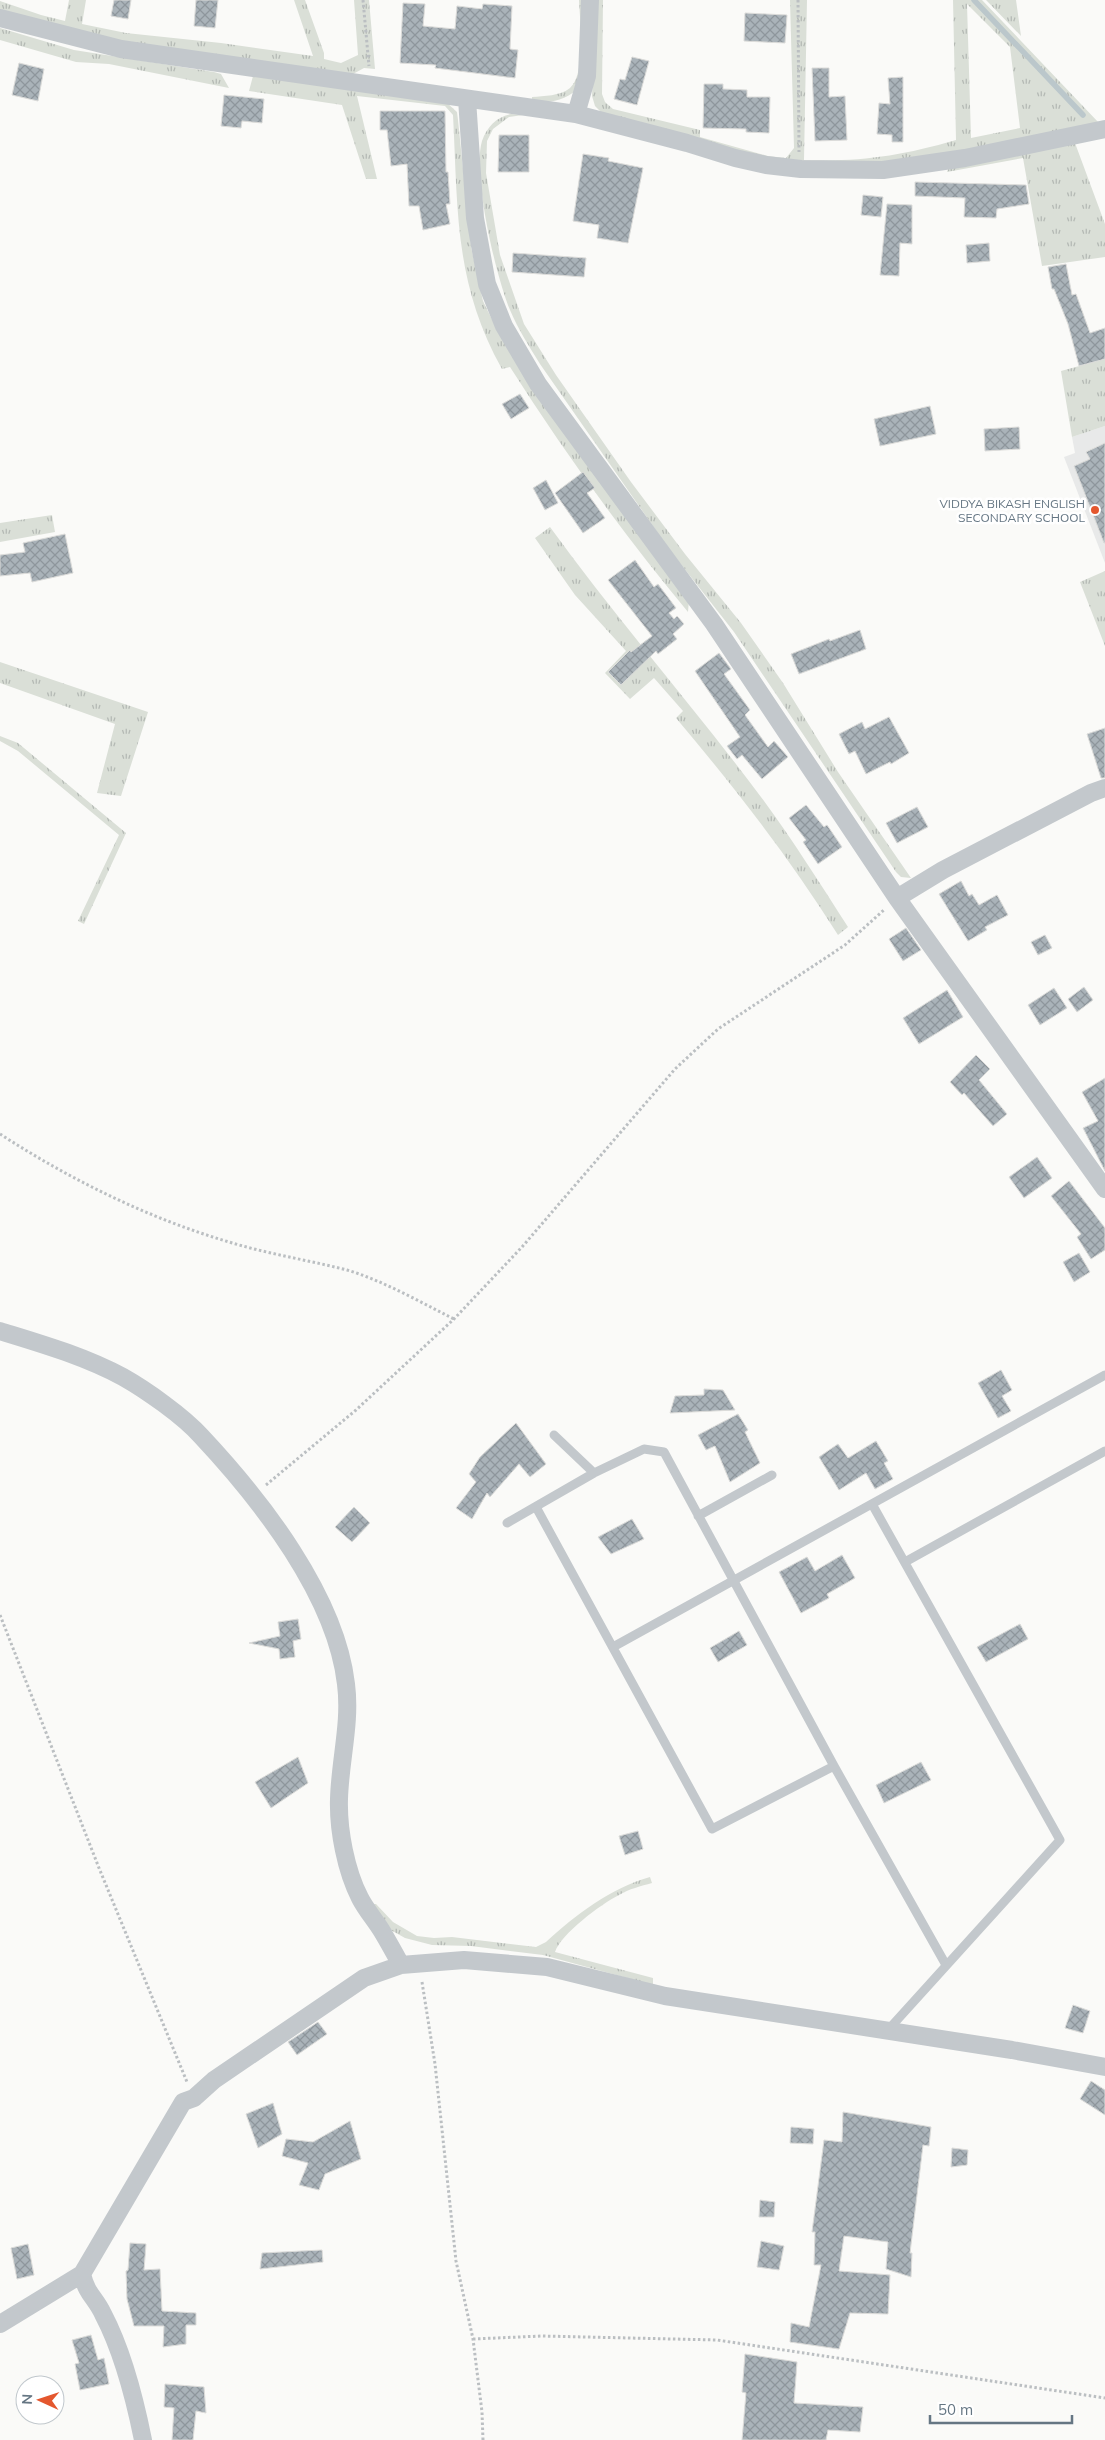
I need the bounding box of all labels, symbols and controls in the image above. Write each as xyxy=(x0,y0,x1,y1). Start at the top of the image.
place label: VIDDYA BIKASH ENGLISH SECONDARY SCHOOL xyxy=(939,496,1085,525)
marker: VIDDYA BIKASH ENGLISH SECONDARY SCHOOL xyxy=(1089,504,1101,516)
north arrow xyxy=(15,2375,65,2425)
scale bar xyxy=(930,2392,1072,2424)
text: N xyxy=(18,2394,36,2405)
text: 50 m xyxy=(938,2400,973,2419)

